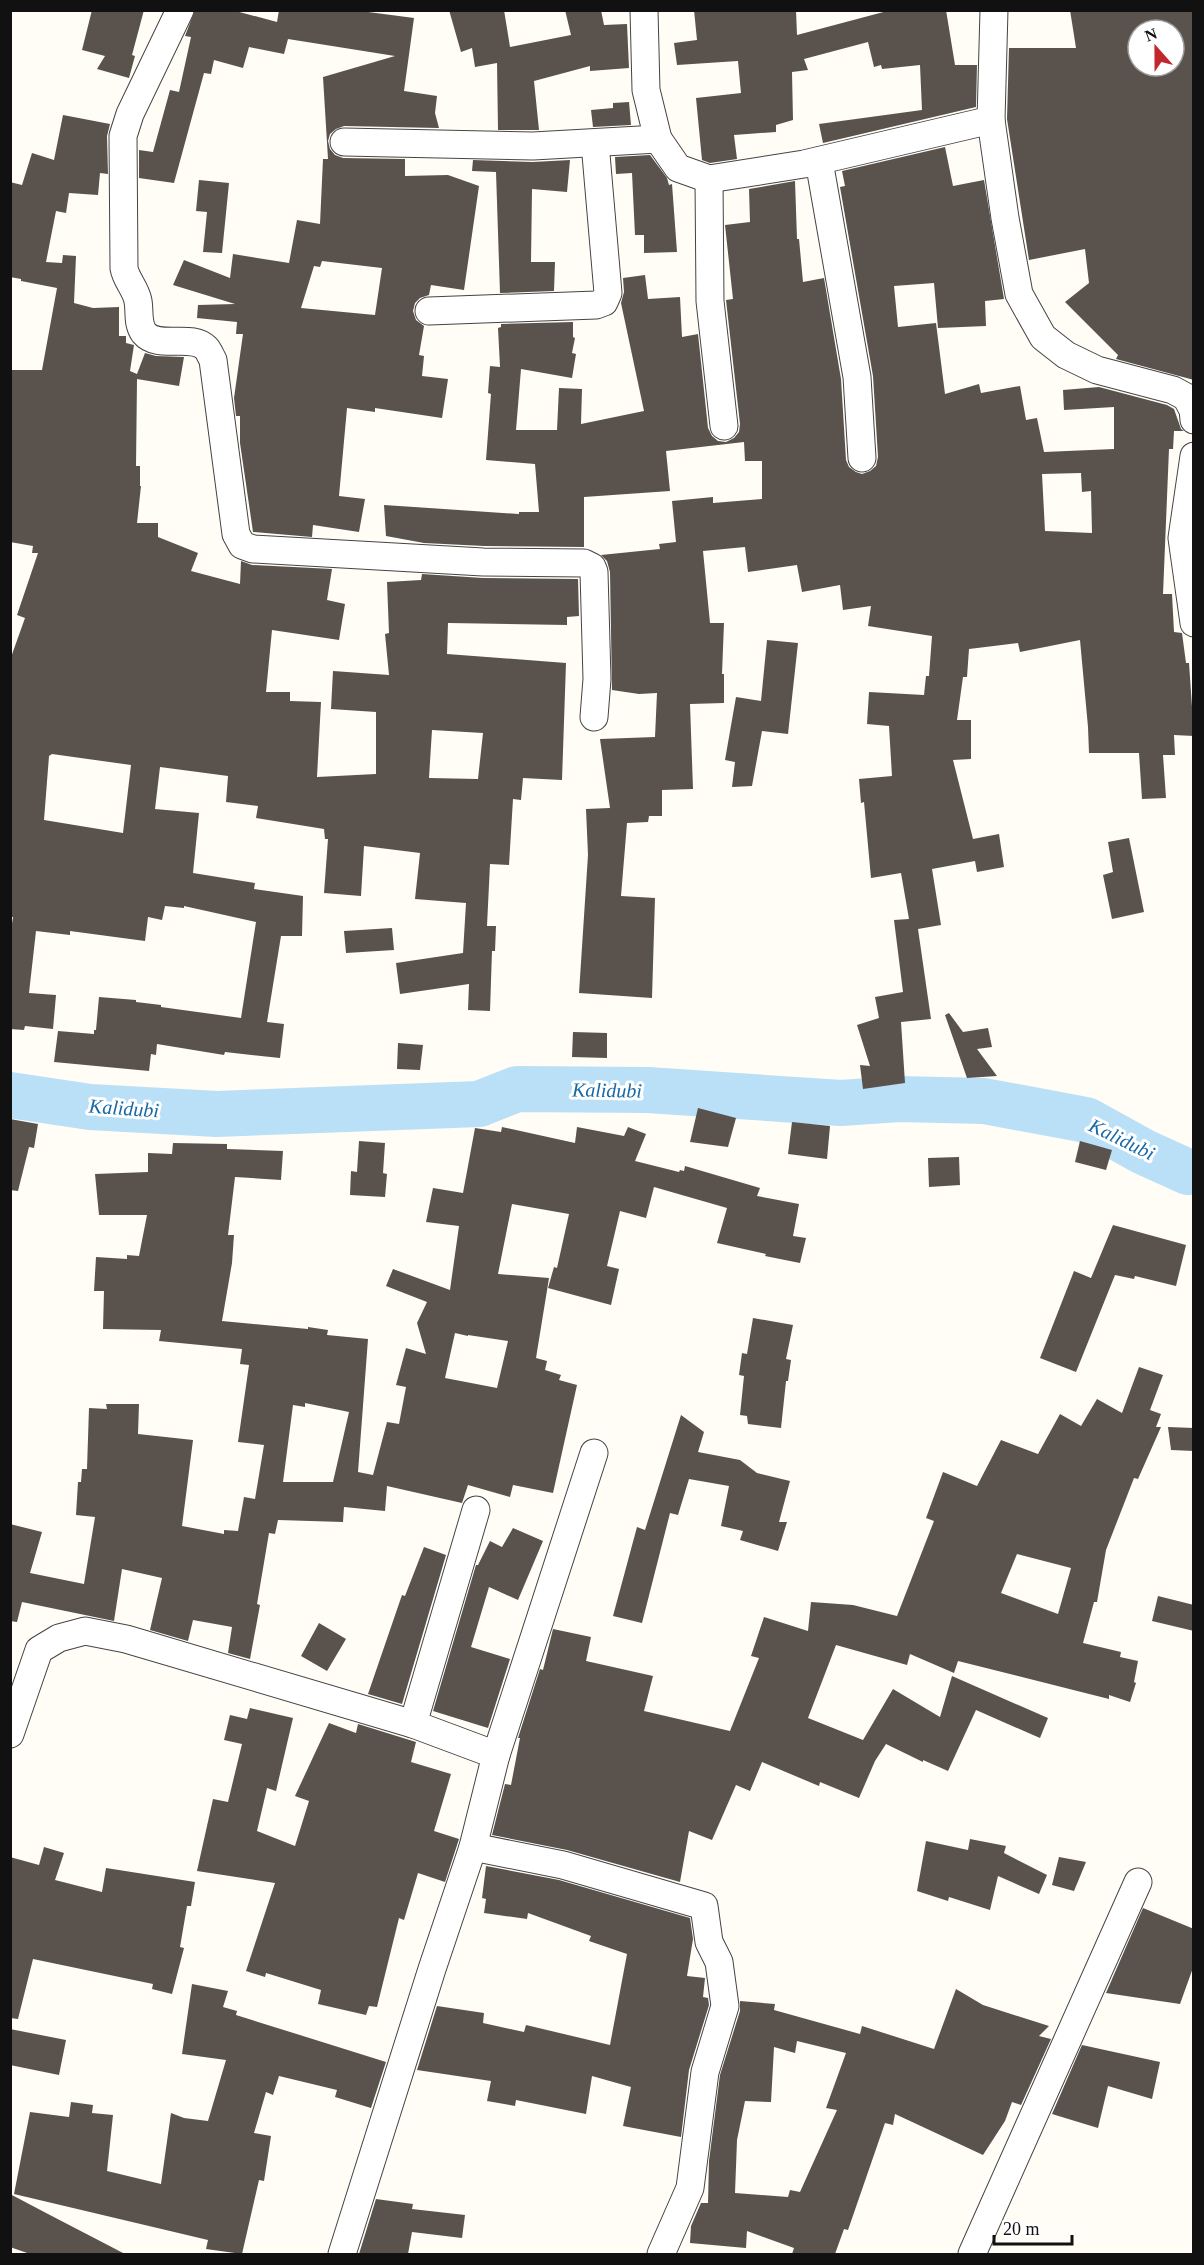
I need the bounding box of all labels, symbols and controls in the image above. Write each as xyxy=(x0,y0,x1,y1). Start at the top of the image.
north arrow xyxy=(1126,18,1186,78)
text: N xyxy=(1142,24,1160,44)
water label: Kalidubi xyxy=(571,1078,642,1102)
water label: Kalidubi xyxy=(87,1095,160,1121)
water label: Kalidubi xyxy=(1085,1113,1158,1164)
scale bar xyxy=(994,2208,1072,2246)
text: 20 m xyxy=(1003,2219,1040,2239)

